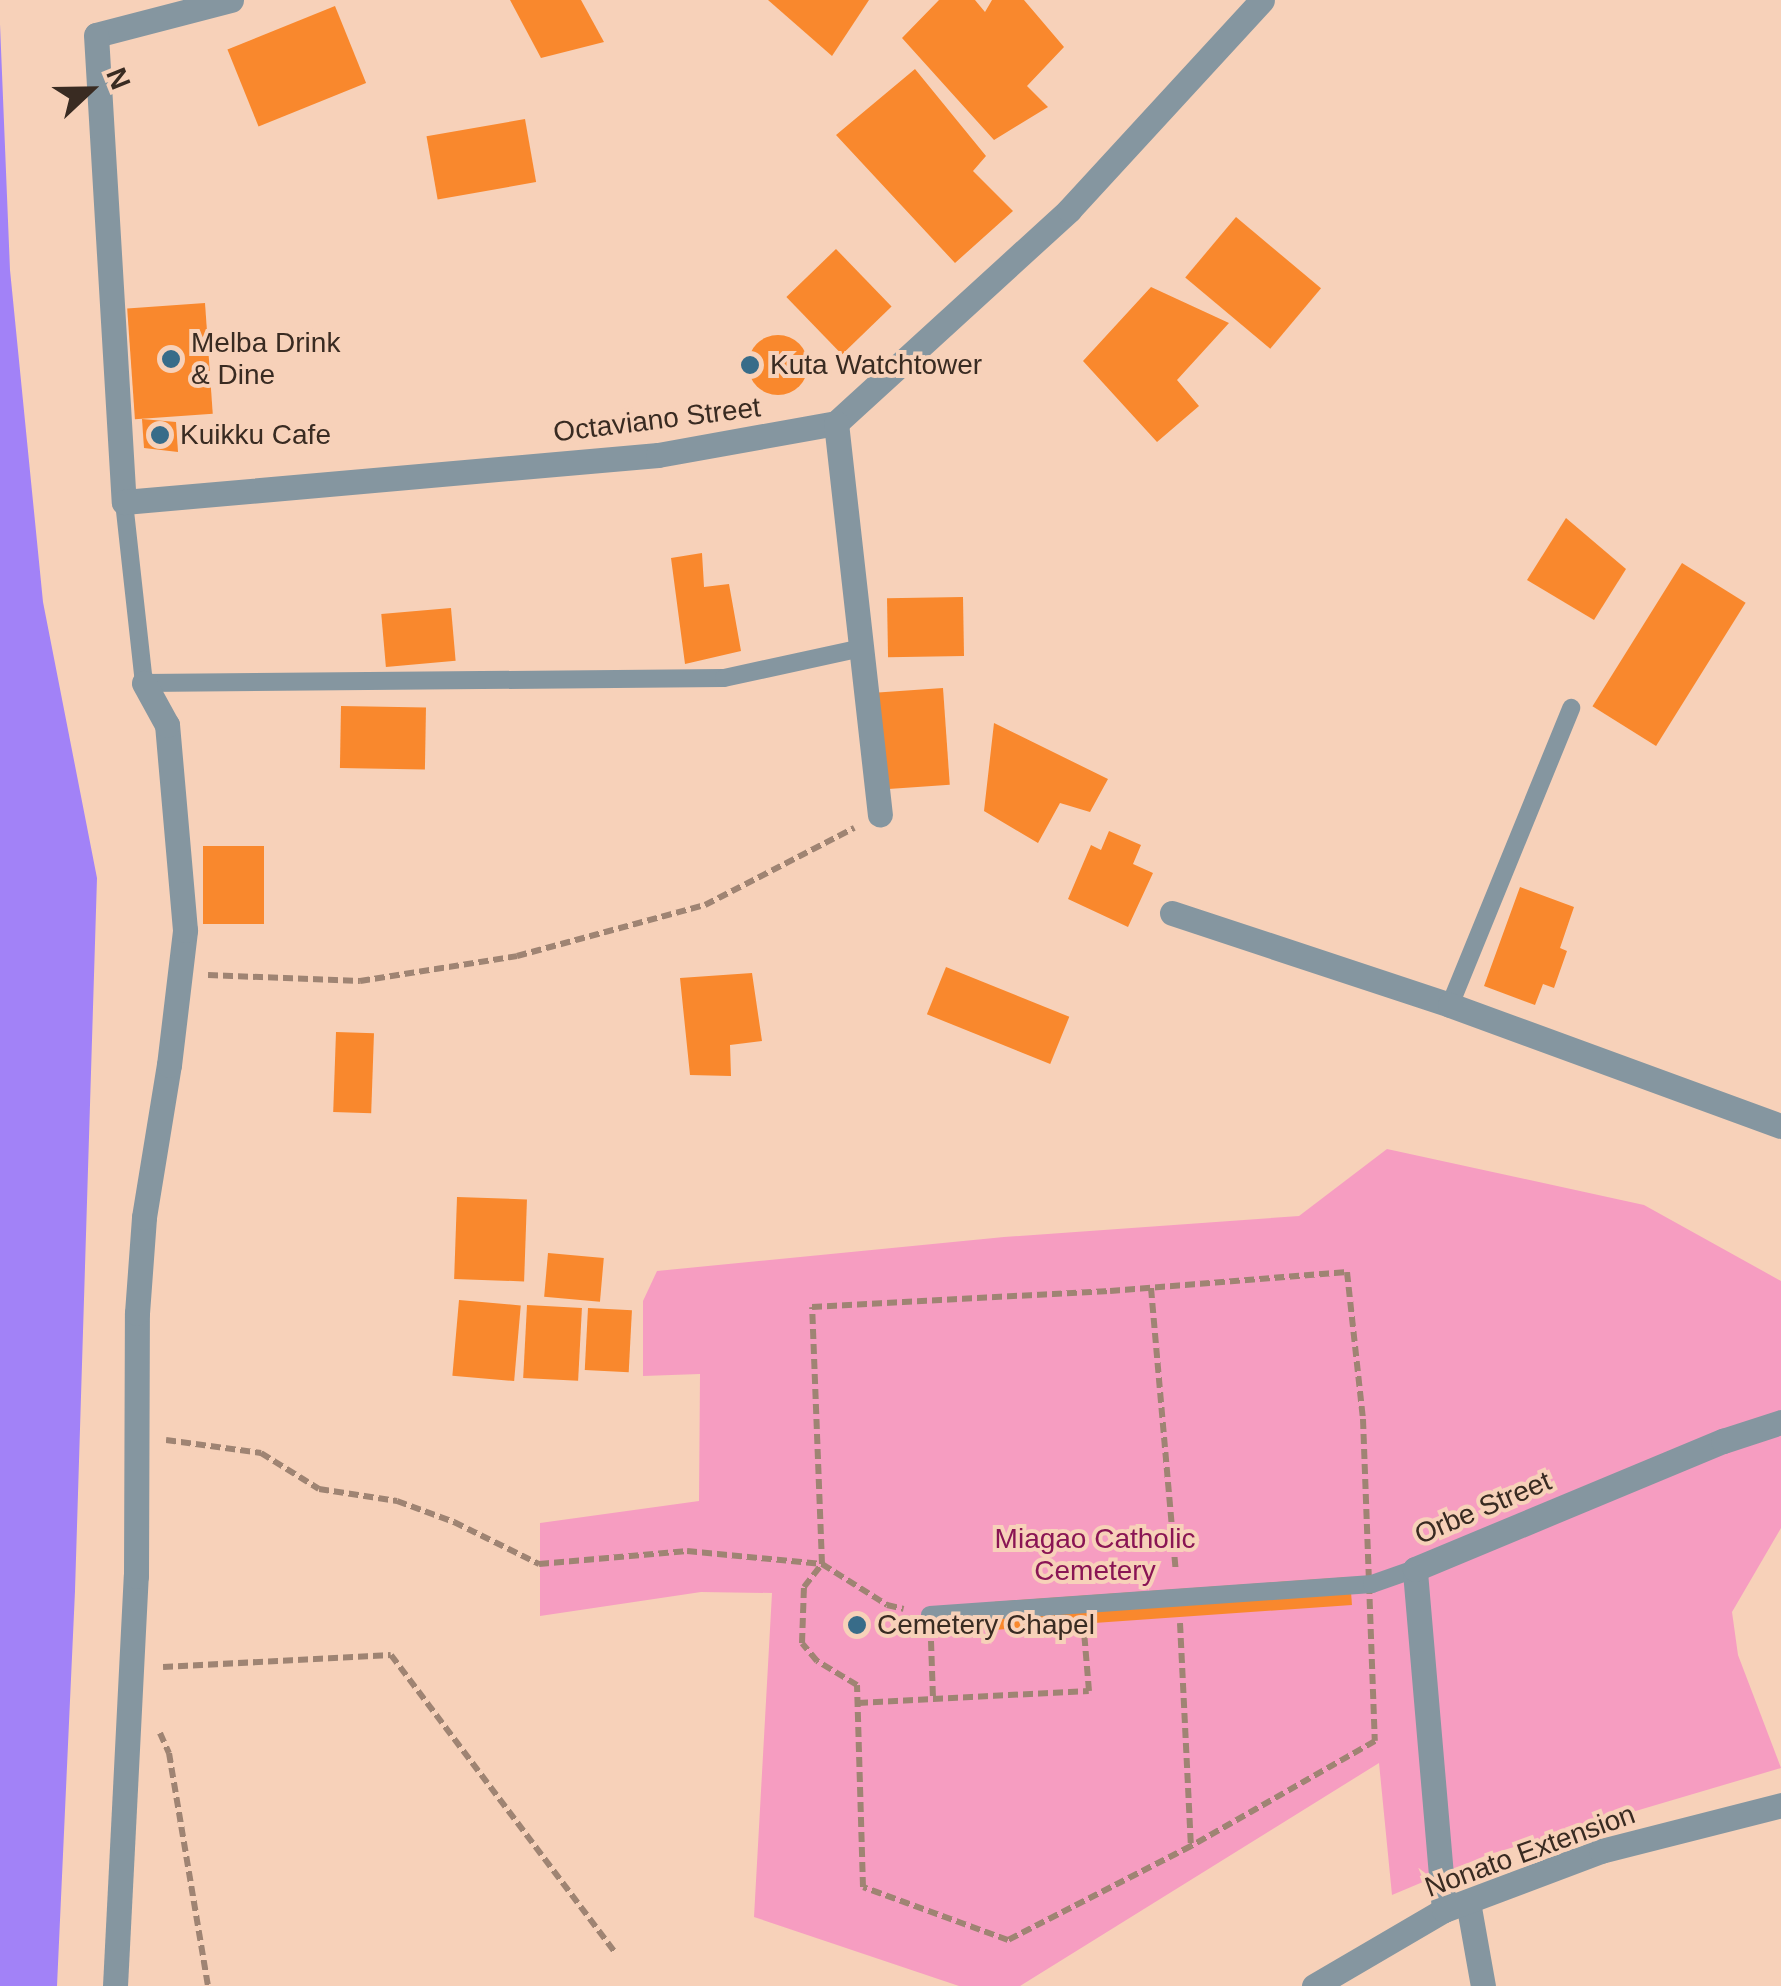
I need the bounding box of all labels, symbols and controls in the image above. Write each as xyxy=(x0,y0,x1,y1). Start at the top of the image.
north arrow xyxy=(40,40,140,140)
text: N xyxy=(100,63,136,94)
place label: Melba Drink & Dine xyxy=(191,326,340,392)
marker: Melba Drink & Dine xyxy=(160,348,182,370)
place label: Kuta Watchtower xyxy=(770,348,982,382)
marker: Kuta Watchtower xyxy=(739,354,761,376)
street label: Octaviano Street xyxy=(551,391,763,449)
place label: Kuikku Cafe xyxy=(180,418,331,452)
marker: Kuikku Cafe xyxy=(149,424,171,446)
street label: Orbe Street xyxy=(1410,1464,1556,1552)
park label: Miagao Catholic Cemetery xyxy=(995,1522,1195,1588)
place label: Cemetery Chapel xyxy=(877,1608,1095,1642)
marker: Cemetery Chapel xyxy=(846,1614,868,1636)
street label: Nonato Extension xyxy=(1420,1797,1640,1905)

